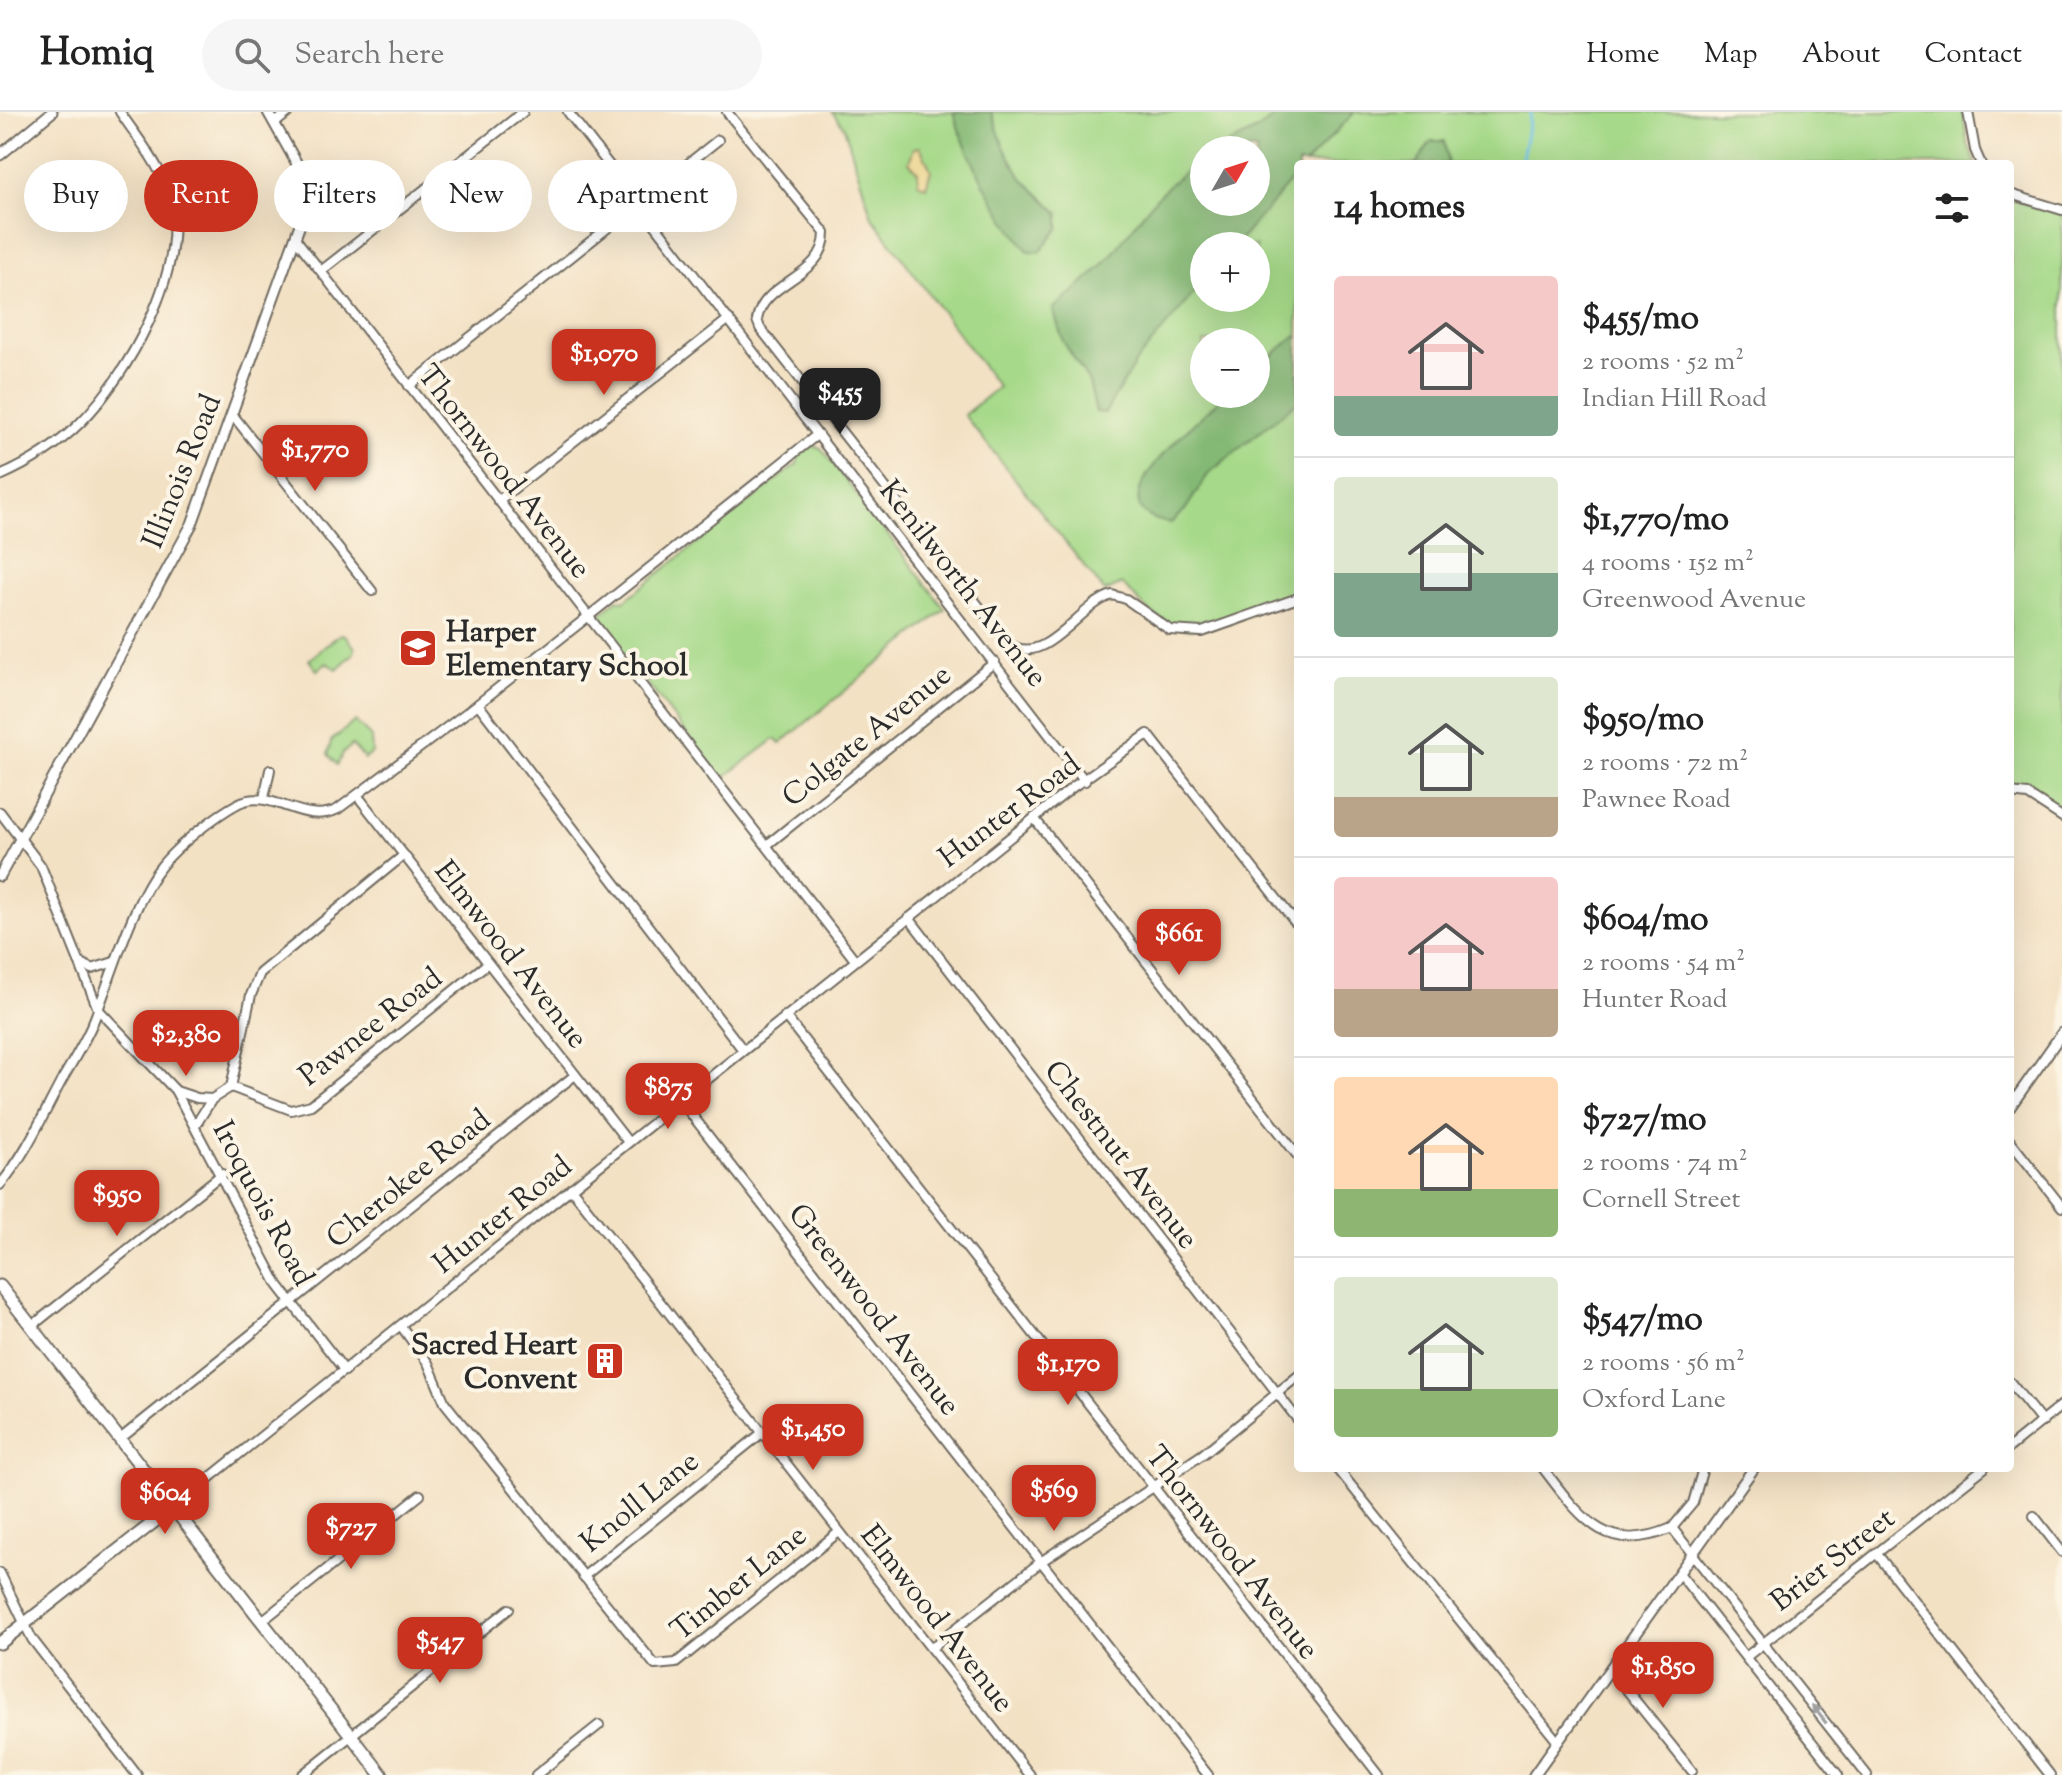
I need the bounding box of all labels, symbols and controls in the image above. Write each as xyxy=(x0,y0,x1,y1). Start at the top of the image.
search box xyxy=(202,19,762,91)
text: Homiq xyxy=(40,28,154,82)
icon: search xyxy=(230,33,274,77)
text: Search here xyxy=(294,34,445,77)
text: Home xyxy=(1586,35,1660,75)
text: Map xyxy=(1704,35,1758,75)
text: About xyxy=(1802,35,1880,75)
text: Contact xyxy=(1924,35,2022,75)
north arrow xyxy=(1190,136,1270,216)
map controls xyxy=(1190,136,1270,408)
chip: Buy xyxy=(24,160,128,232)
chip: Rent xyxy=(144,160,258,232)
chip: Filters xyxy=(274,160,405,232)
chip: New xyxy=(421,160,532,232)
chip: Apartment xyxy=(548,160,737,232)
text: 14 homes xyxy=(1334,184,1465,233)
icon: filters xyxy=(1930,186,1974,230)
button: + xyxy=(1190,232,1270,312)
text: $455/mo xyxy=(1582,295,1699,344)
icon: home xyxy=(1398,308,1494,404)
button: − xyxy=(1190,328,1270,408)
pin: $1,070 xyxy=(539,329,669,397)
text: $1,070 xyxy=(570,336,638,373)
text: 2 rooms · 52 m² xyxy=(1582,344,1744,381)
street label: Thornwood Avenue xyxy=(406,357,600,589)
pin: $455 xyxy=(793,368,887,436)
text: $455 xyxy=(818,375,862,412)
text: Indian Hill Road xyxy=(1582,381,1767,418)
street label: Illinois Road xyxy=(133,388,234,556)
pin: $1,770 xyxy=(250,425,380,493)
text: $1,770 xyxy=(281,432,349,469)
street label: Kenilworth Avenue xyxy=(867,472,1057,697)
text: $1,770/mo xyxy=(1582,496,1729,545)
icon: home xyxy=(1398,509,1494,605)
text: 4 rooms · 152 m² xyxy=(1582,545,1754,582)
text: Greenwood Avenue xyxy=(1582,582,1806,619)
place label: Harper Elementary School xyxy=(446,612,689,689)
school or university icon: Harper Elementary School xyxy=(397,627,439,669)
street label: Colgate Avenue xyxy=(774,655,961,819)
text: $950/mo xyxy=(1582,696,1704,745)
icon: home xyxy=(1398,709,1494,805)
street label: Hunter Road xyxy=(931,744,1090,880)
text: 2 rooms · 72 m² xyxy=(1582,745,1748,782)
text: Pawnee Road xyxy=(1582,782,1731,819)
street label: Elmwood Avenue xyxy=(423,852,597,1059)
text: $604/mo xyxy=(1582,896,1709,945)
pin: $661 xyxy=(1132,909,1226,977)
icon: home xyxy=(1398,909,1494,1005)
text: $661 xyxy=(1155,916,1203,953)
text: 2 rooms · 54 m² xyxy=(1582,945,1745,982)
street label: Pawnee Road xyxy=(291,958,452,1098)
text: Hunter Road xyxy=(1582,982,1727,1019)
pin: $2,380 xyxy=(121,1010,251,1078)
text: $2,380 xyxy=(151,1017,221,1054)
street label: Chestnut Avenue xyxy=(1033,1052,1208,1259)
pin: $875 xyxy=(621,1063,715,1131)
text: $875 xyxy=(644,1070,692,1107)
text: $727/mo xyxy=(1582,1096,1707,1145)
street label: Cherokee Road xyxy=(318,1100,501,1260)
icon: home xyxy=(1398,1109,1494,1205)
street label: Iroquois Road xyxy=(200,1114,323,1295)
text: 2 rooms · 74 m² xyxy=(1582,1145,1747,1182)
street label: Hunter Road xyxy=(425,1146,582,1285)
pin: $950 xyxy=(70,1170,164,1238)
text: $950 xyxy=(92,1177,142,1214)
text: Cornell Street xyxy=(1582,1182,1740,1219)
street label: Greenwood Avenue xyxy=(776,1195,970,1426)
text: $547/mo xyxy=(1582,1296,1703,1345)
icon: home xyxy=(1398,1309,1494,1405)
place label: Sacred Heart Convent xyxy=(411,1325,578,1402)
pin: $1,170 xyxy=(1003,1339,1133,1407)
building icon: Sacred Heart Convent xyxy=(584,1340,626,1382)
text: 2 rooms · 56 m² xyxy=(1582,1345,1745,1382)
text: $1,170 xyxy=(1036,1346,1100,1383)
text: Oxford Lane xyxy=(1582,1382,1726,1419)
pin: $1,450 xyxy=(748,1404,878,1472)
text: $1,450 xyxy=(781,1411,845,1448)
street label: Thornwood Avenue xyxy=(1134,1438,1328,1670)
street label: Knoll Lane xyxy=(572,1442,709,1564)
pin: $569 xyxy=(1007,1465,1101,1533)
pin: $604 xyxy=(118,1468,212,1536)
text: $569 xyxy=(1030,1472,1078,1509)
text: $604 xyxy=(139,1475,191,1512)
street label: Brier Street xyxy=(1762,1499,1905,1623)
pin: $727 xyxy=(304,1503,398,1571)
text: $727 xyxy=(325,1510,377,1547)
street label: Timber Lane xyxy=(662,1516,817,1652)
street label: Elmwood Avenue xyxy=(849,1516,1023,1723)
pin: $547 xyxy=(393,1617,487,1685)
text: $547 xyxy=(416,1624,464,1661)
pin: $1,850 xyxy=(1598,1642,1728,1710)
text: $1,850 xyxy=(1631,1649,1695,1686)
one-way arrow xyxy=(1811,1704,1828,1724)

